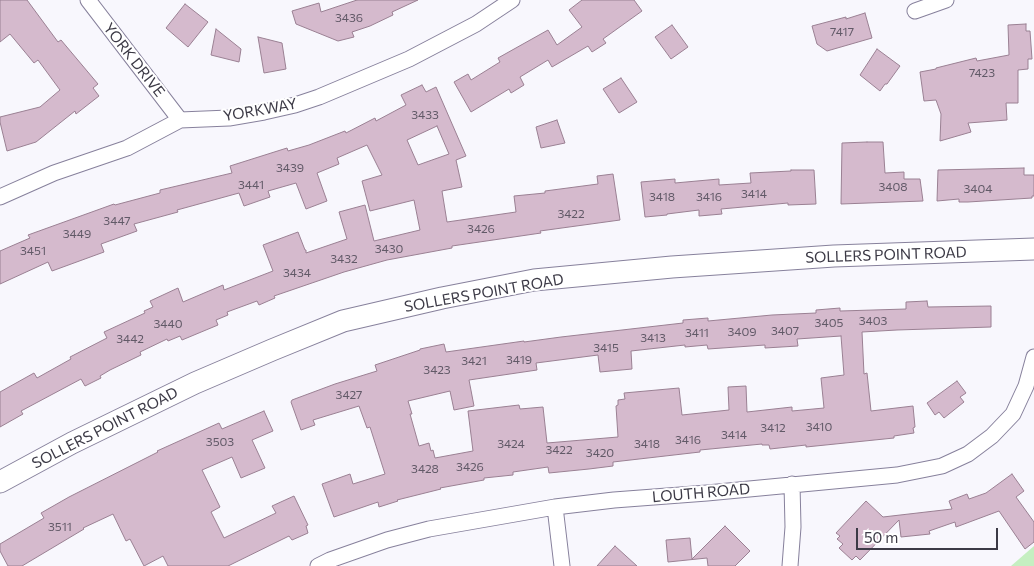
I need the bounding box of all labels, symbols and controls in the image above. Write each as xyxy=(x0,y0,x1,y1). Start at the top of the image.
house number: 3436 xyxy=(335,11,363,25)
street label: YORK DRIVE xyxy=(100,19,168,101)
house number: 7417 xyxy=(830,25,854,39)
house number: 7423 xyxy=(969,66,995,80)
street label: YORKWAY xyxy=(222,95,298,125)
house number: 3433 xyxy=(411,108,439,122)
house number: 3439 xyxy=(276,161,304,175)
house number: 3441 xyxy=(238,178,264,192)
house number: 3408 xyxy=(878,180,908,194)
house number: 3404 xyxy=(963,182,993,196)
house number: 3414 xyxy=(741,187,767,201)
house number: 3418 xyxy=(649,190,675,204)
house number: 3416 xyxy=(696,190,722,204)
house number: 3422 xyxy=(557,207,585,221)
house number: 3447 xyxy=(103,214,131,228)
house number: 3426 xyxy=(467,222,495,236)
house number: 3449 xyxy=(63,227,91,241)
house number: 3430 xyxy=(375,242,403,256)
street label: SOLLERS POINT ROAD xyxy=(805,243,967,267)
house number: 3451 xyxy=(20,244,46,258)
house number: 3432 xyxy=(330,252,358,266)
house number: 3434 xyxy=(283,266,311,280)
street label: SOLLERS POINT ROAD xyxy=(403,270,565,316)
house number: 3403 xyxy=(859,314,887,328)
house number: 3405 xyxy=(815,316,843,330)
house number: 3440 xyxy=(153,317,183,331)
house number: 3407 xyxy=(771,324,799,338)
house number: 3409 xyxy=(727,325,757,339)
house number: 3411 xyxy=(685,326,709,340)
house number: 3413 xyxy=(640,331,666,345)
house number: 3442 xyxy=(116,332,144,346)
house number: 3415 xyxy=(593,341,619,355)
house number: 3419 xyxy=(506,353,532,367)
house number: 3421 xyxy=(461,354,487,368)
house number: 3423 xyxy=(423,363,451,377)
street label: SOLLERS POINT ROAD xyxy=(29,383,181,473)
house number: 3427 xyxy=(336,388,362,402)
house number: 3410 xyxy=(806,420,832,434)
house number: 3412 xyxy=(760,421,786,435)
house number: 3414 xyxy=(721,428,747,442)
house number: 3416 xyxy=(675,433,701,447)
house number: 3503 xyxy=(206,435,234,449)
house number: 3424 xyxy=(497,437,525,451)
house number: 3418 xyxy=(634,437,660,451)
house number: 3422 xyxy=(545,443,573,457)
house number: 3420 xyxy=(586,446,614,460)
house number: 3426 xyxy=(456,460,484,474)
house number: 3428 xyxy=(411,462,439,476)
street label: LOUTH ROAD xyxy=(651,480,751,506)
scale bar xyxy=(859,518,1002,550)
house number: 3511 xyxy=(48,520,72,534)
text: 50 m xyxy=(864,528,898,546)

